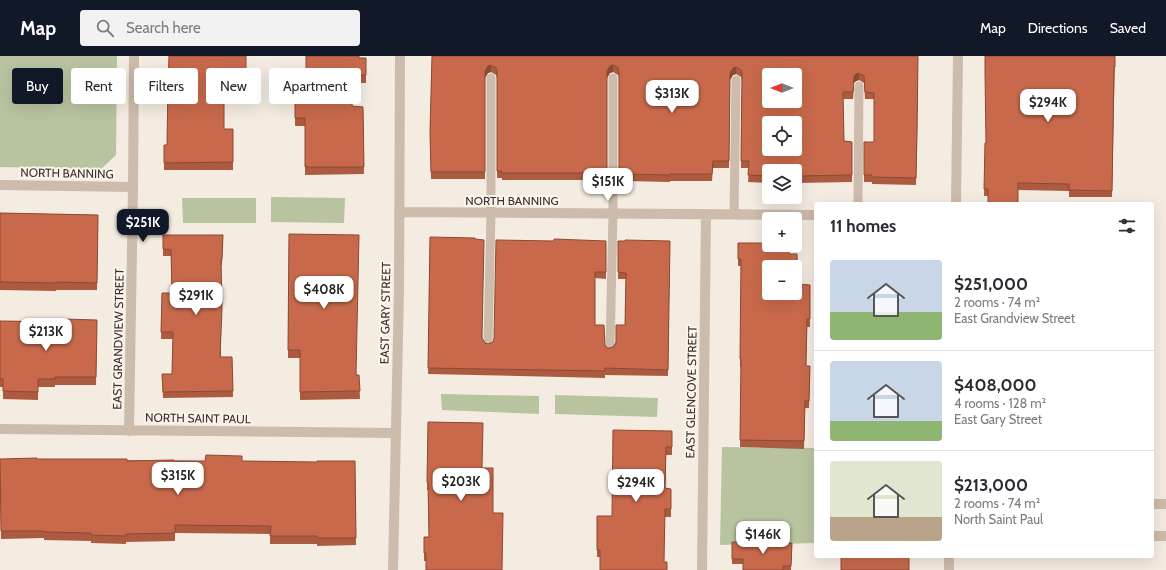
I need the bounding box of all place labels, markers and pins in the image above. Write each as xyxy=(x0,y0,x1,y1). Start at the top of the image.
pin: $313K xyxy=(644,80,700,114)
pin: $294K xyxy=(1020,89,1076,123)
pin: $151K xyxy=(580,168,636,202)
pin: $251K xyxy=(115,209,171,243)
pin: $408K xyxy=(296,276,352,310)
pin: $291K xyxy=(168,282,224,316)
pin: $213K xyxy=(18,318,74,352)
pin: $315K xyxy=(150,462,206,496)
pin: $203K xyxy=(433,468,489,502)
pin: $294K xyxy=(608,469,664,503)
pin: $146K xyxy=(735,521,791,555)

